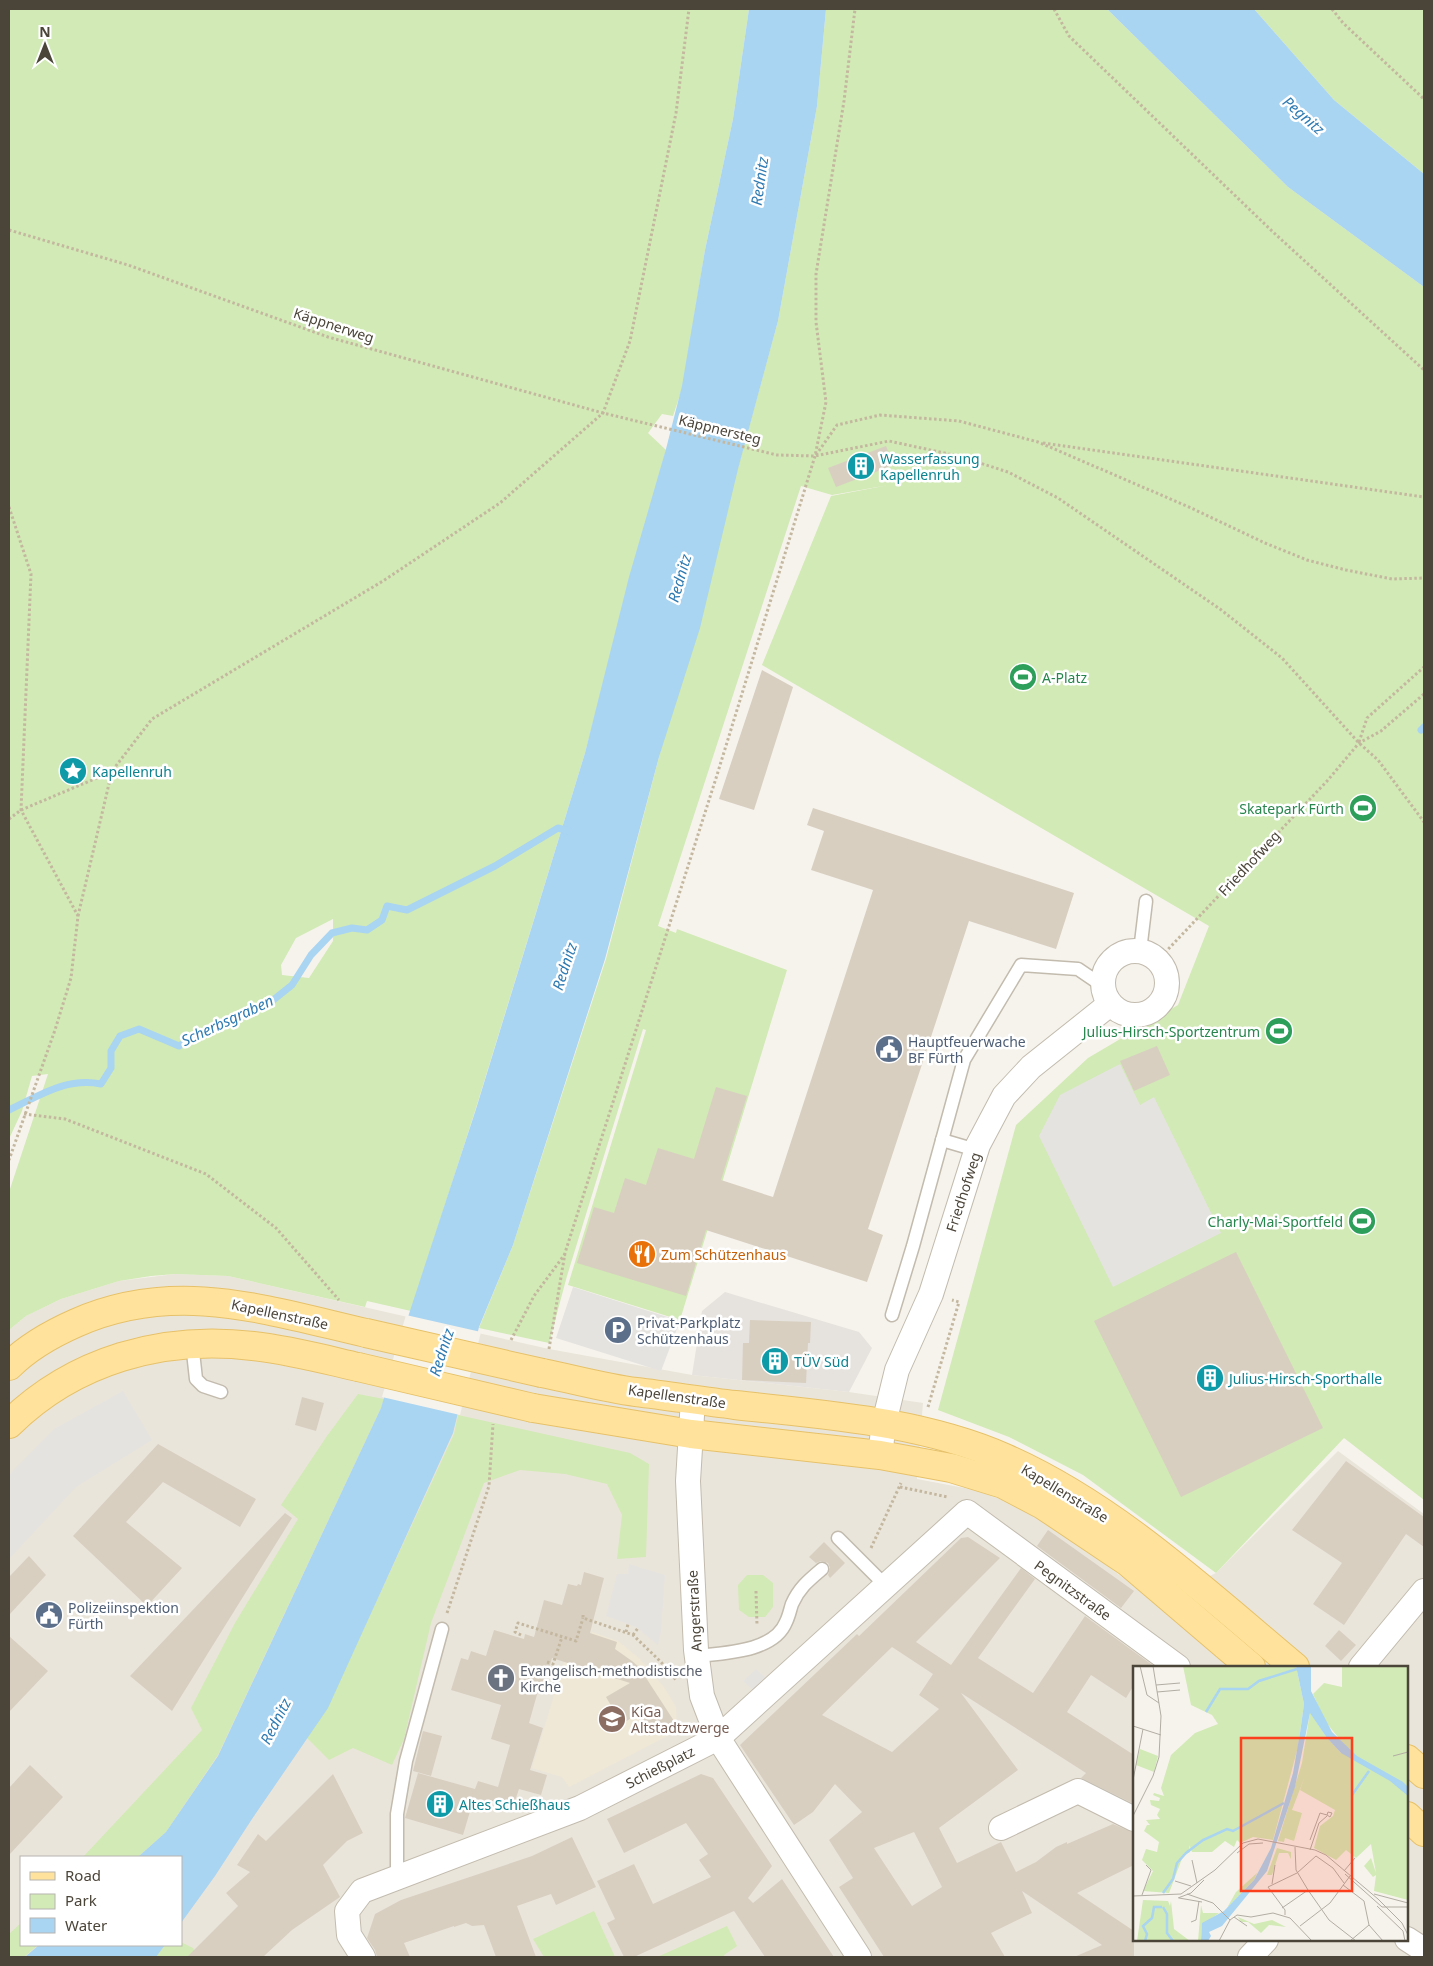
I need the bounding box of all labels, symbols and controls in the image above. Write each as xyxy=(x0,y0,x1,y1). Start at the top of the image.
north arrow xyxy=(20,20,70,70)
text: N xyxy=(39,22,51,41)
water label: Pegnitz xyxy=(1279,91,1329,139)
water label: Rednitz xyxy=(746,155,772,207)
street label: Käppnerweg xyxy=(291,303,377,347)
street label: Käppnersteg xyxy=(677,410,763,448)
place label: Wasserfassung Kapellenruh xyxy=(880,449,980,484)
building icon: Wasserfassung Kapellenruh xyxy=(846,451,876,481)
water label: Rednitz xyxy=(663,551,695,604)
sports icon: A-Platz xyxy=(1008,662,1038,692)
place label: A-Platz xyxy=(1042,668,1087,687)
place icon: Kapellenruh xyxy=(58,756,88,786)
place label: Kapellenruh xyxy=(92,762,172,781)
sports icon: Skatepark Fürth xyxy=(1348,793,1378,823)
place label: Skatepark Fürth xyxy=(1239,799,1344,818)
street label: Friedhofweg xyxy=(1214,826,1284,900)
water label: Rednitz xyxy=(547,939,581,992)
water label: Scherbsgraben xyxy=(178,990,276,1050)
sports icon: Julius-Hirsch-Sportzentrum xyxy=(1264,1016,1294,1046)
place label: Julius-Hirsch-Sportzentrum xyxy=(1081,1022,1260,1041)
place label: Hauptfeuerwache BF Fürth xyxy=(908,1032,1026,1067)
public building icon: Hauptfeuerwache BF Fürth xyxy=(874,1034,904,1064)
street label: Friedhofweg xyxy=(941,1150,985,1234)
sports icon: Charly-Mai-Sportfeld xyxy=(1347,1206,1377,1236)
place label: Charly-Mai-Sportfeld xyxy=(1207,1212,1343,1231)
restaurant icon: Zum Schützenhaus xyxy=(627,1239,657,1269)
place label: Zum Schützenhaus xyxy=(661,1245,786,1264)
street label: Kapellenstraße xyxy=(230,1294,330,1334)
place label: Privat-Parkplatz Schützenhaus xyxy=(637,1313,741,1348)
parking icon: Privat-Parkplatz Schützenhaus xyxy=(603,1315,633,1345)
water label: Rednitz xyxy=(424,1325,458,1378)
building icon: TÜV Süd xyxy=(760,1346,790,1376)
place label: TÜV Süd xyxy=(794,1352,849,1371)
building icon: Julius-Hirsch-Sporthalle xyxy=(1195,1363,1225,1393)
place label: Julius-Hirsch-Sporthalle xyxy=(1227,1369,1382,1388)
street label: Kapellenstraße xyxy=(627,1380,727,1412)
street label: Kapellenstraße xyxy=(1018,1459,1112,1527)
street label: Pegnitzstraße xyxy=(1031,1556,1115,1624)
street label: Angerstraße xyxy=(682,1570,706,1652)
place label: Polizeiinspektion Fürth xyxy=(68,1598,179,1633)
public building icon: Polizeiinspektion Fürth xyxy=(34,1600,64,1630)
place label: Evangelisch-methodistische Kirche xyxy=(520,1661,703,1696)
church icon: Evangelisch-methodistische Kirche xyxy=(486,1663,516,1693)
inset map xyxy=(1133,1666,1408,1941)
water label: Rednitz xyxy=(255,1694,295,1747)
place label: KiGa Altstadtzwerge xyxy=(631,1702,730,1737)
school or university icon: KiGa Altstadtzwerge xyxy=(597,1704,627,1734)
street label: Schießplatz xyxy=(622,1741,698,1793)
building icon: Altes Schießhaus xyxy=(425,1789,455,1819)
place label: Altes Schießhaus xyxy=(459,1795,570,1814)
legend xyxy=(20,1856,182,1946)
text: Road xyxy=(65,1865,101,1885)
text: Park xyxy=(65,1890,97,1910)
text: Water xyxy=(65,1915,107,1935)

